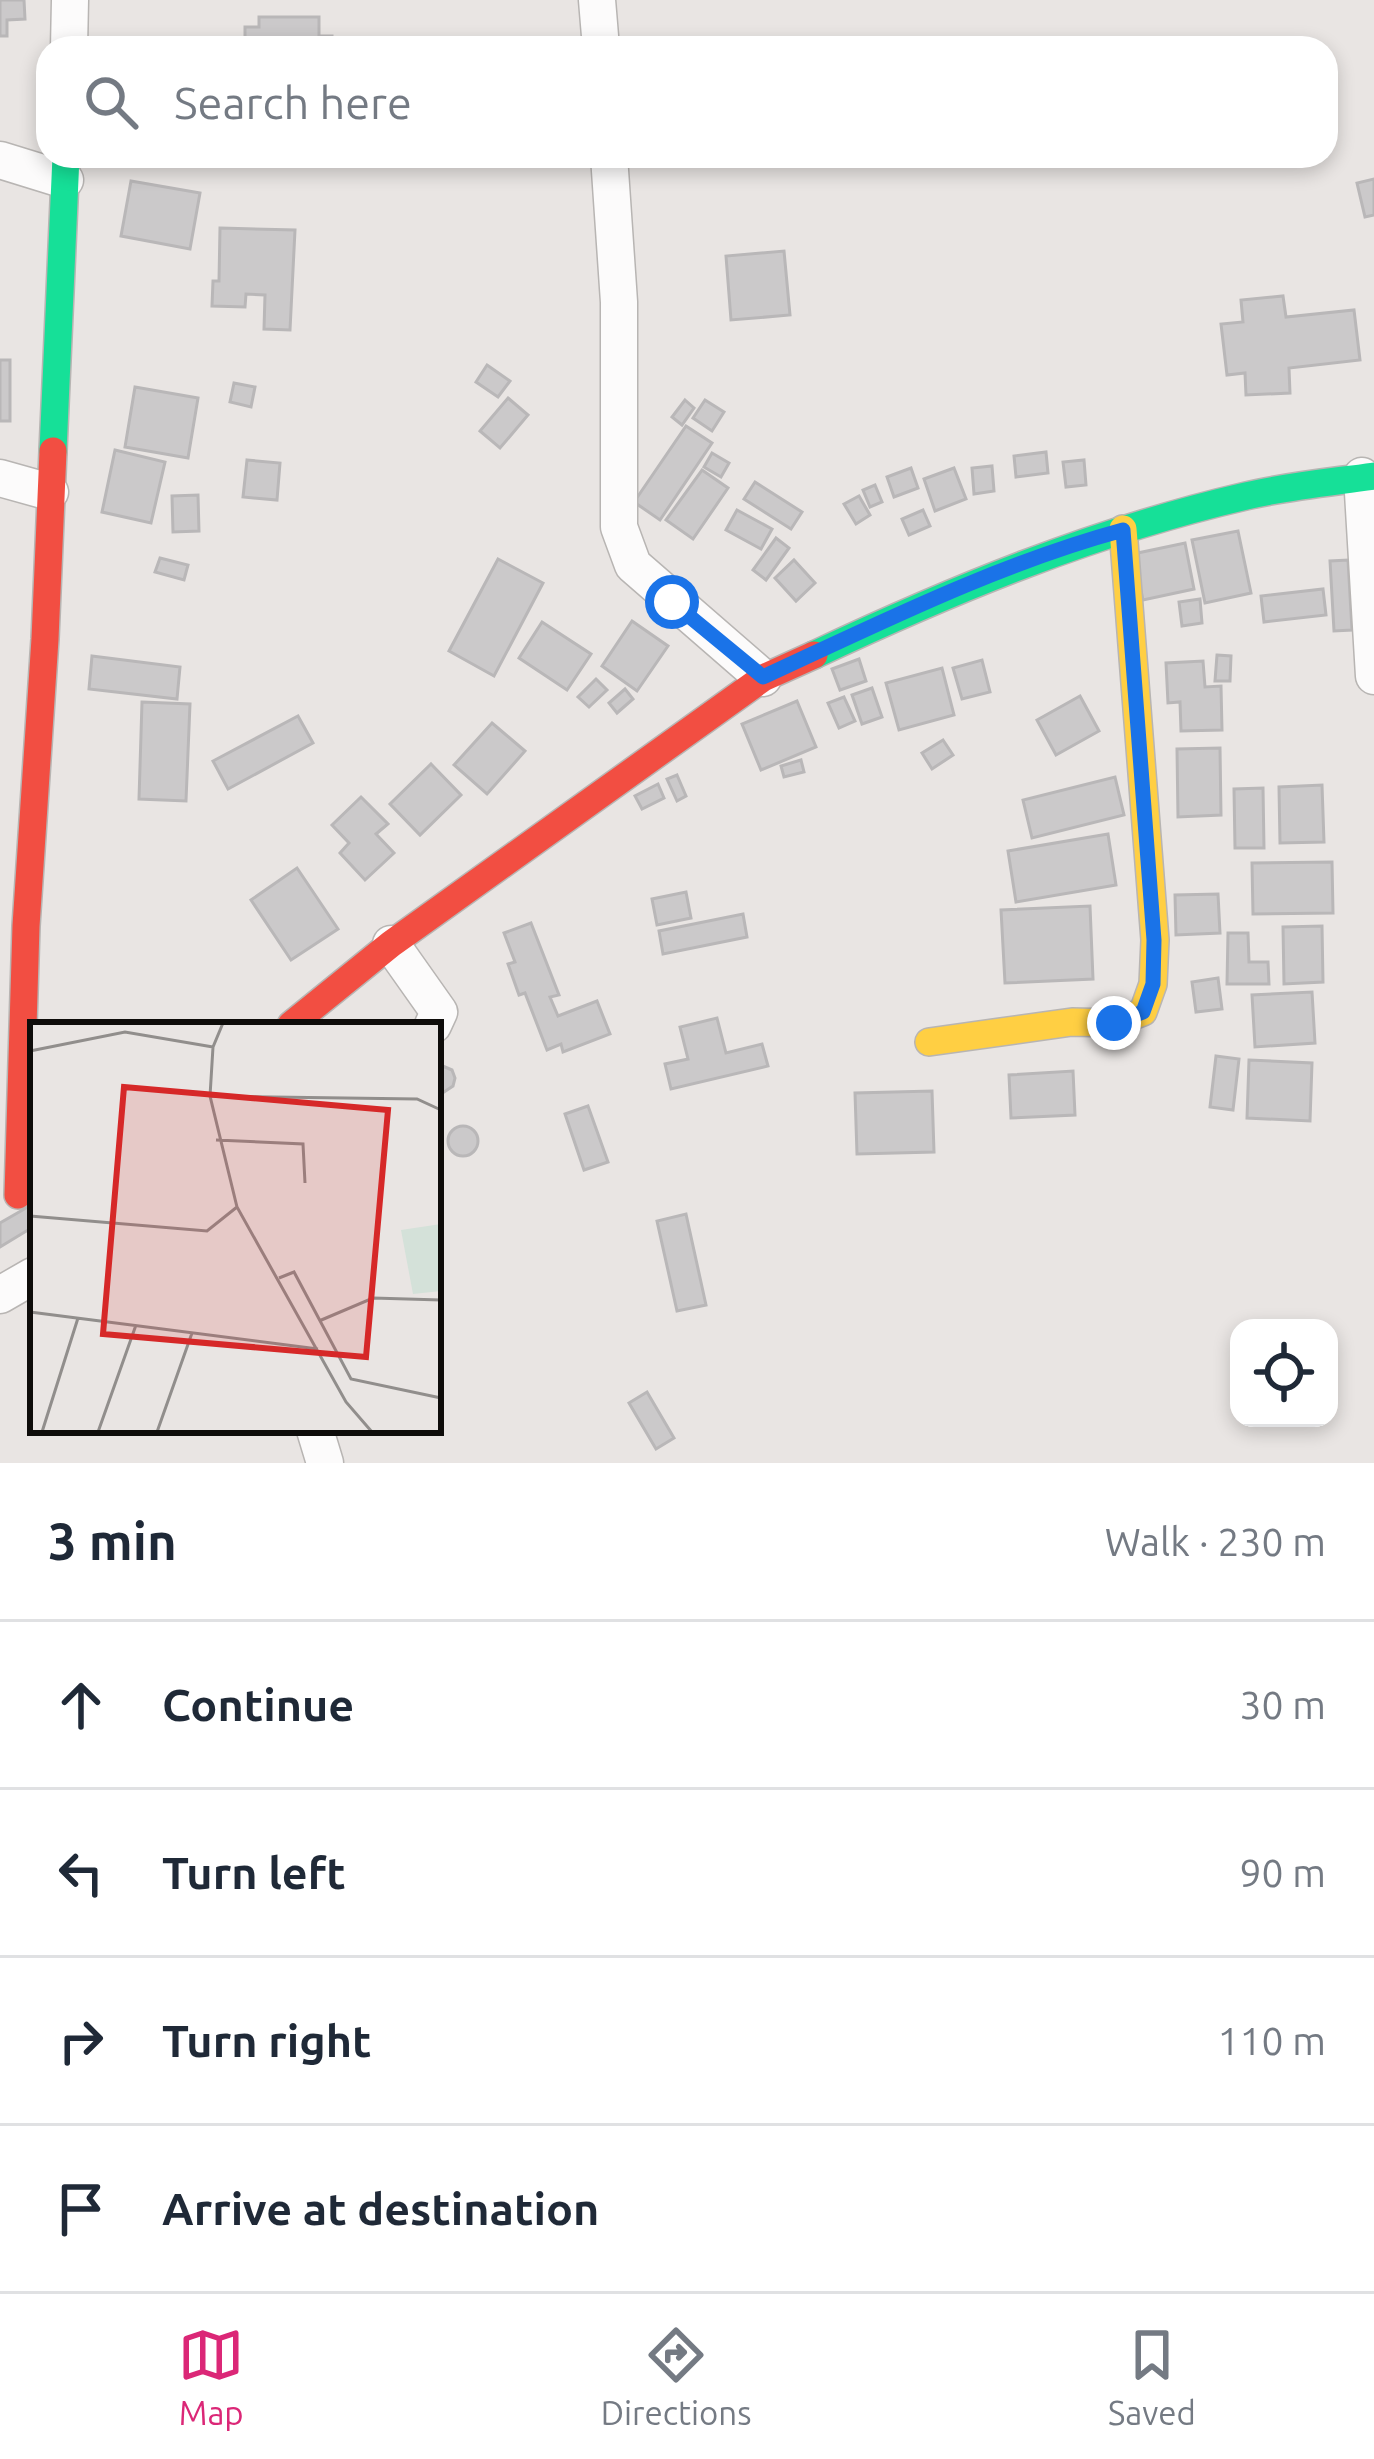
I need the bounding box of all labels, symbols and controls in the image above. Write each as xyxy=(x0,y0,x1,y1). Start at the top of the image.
search box xyxy=(36,36,1338,168)
icon: search xyxy=(78,69,144,135)
text: Search here xyxy=(174,77,412,128)
route start xyxy=(645,575,699,629)
route end xyxy=(1087,996,1141,1050)
inset map xyxy=(30,1022,441,1433)
map controls xyxy=(1230,1319,1338,1427)
button: locate xyxy=(1230,1319,1338,1427)
text: 3 min xyxy=(48,1512,177,1570)
text: Walk · 230 m xyxy=(1105,1520,1326,1563)
icon: ahead xyxy=(48,1672,114,1738)
text: Continue xyxy=(162,1679,354,1730)
text: 30 m xyxy=(1239,1683,1326,1726)
icon: left xyxy=(48,1840,114,1906)
text: Turn left xyxy=(162,1847,346,1898)
text: 90 m xyxy=(1239,1851,1326,1894)
icon: right xyxy=(48,2008,114,2074)
text: Turn right xyxy=(162,2015,371,2066)
text: 110 m xyxy=(1217,2019,1326,2062)
icon: arrive xyxy=(48,2176,114,2242)
text: Arrive at destination xyxy=(162,2183,599,2234)
tab: Map xyxy=(178,2322,244,2431)
tab: Directions xyxy=(601,2322,751,2431)
tab: Saved xyxy=(1108,2322,1196,2431)

